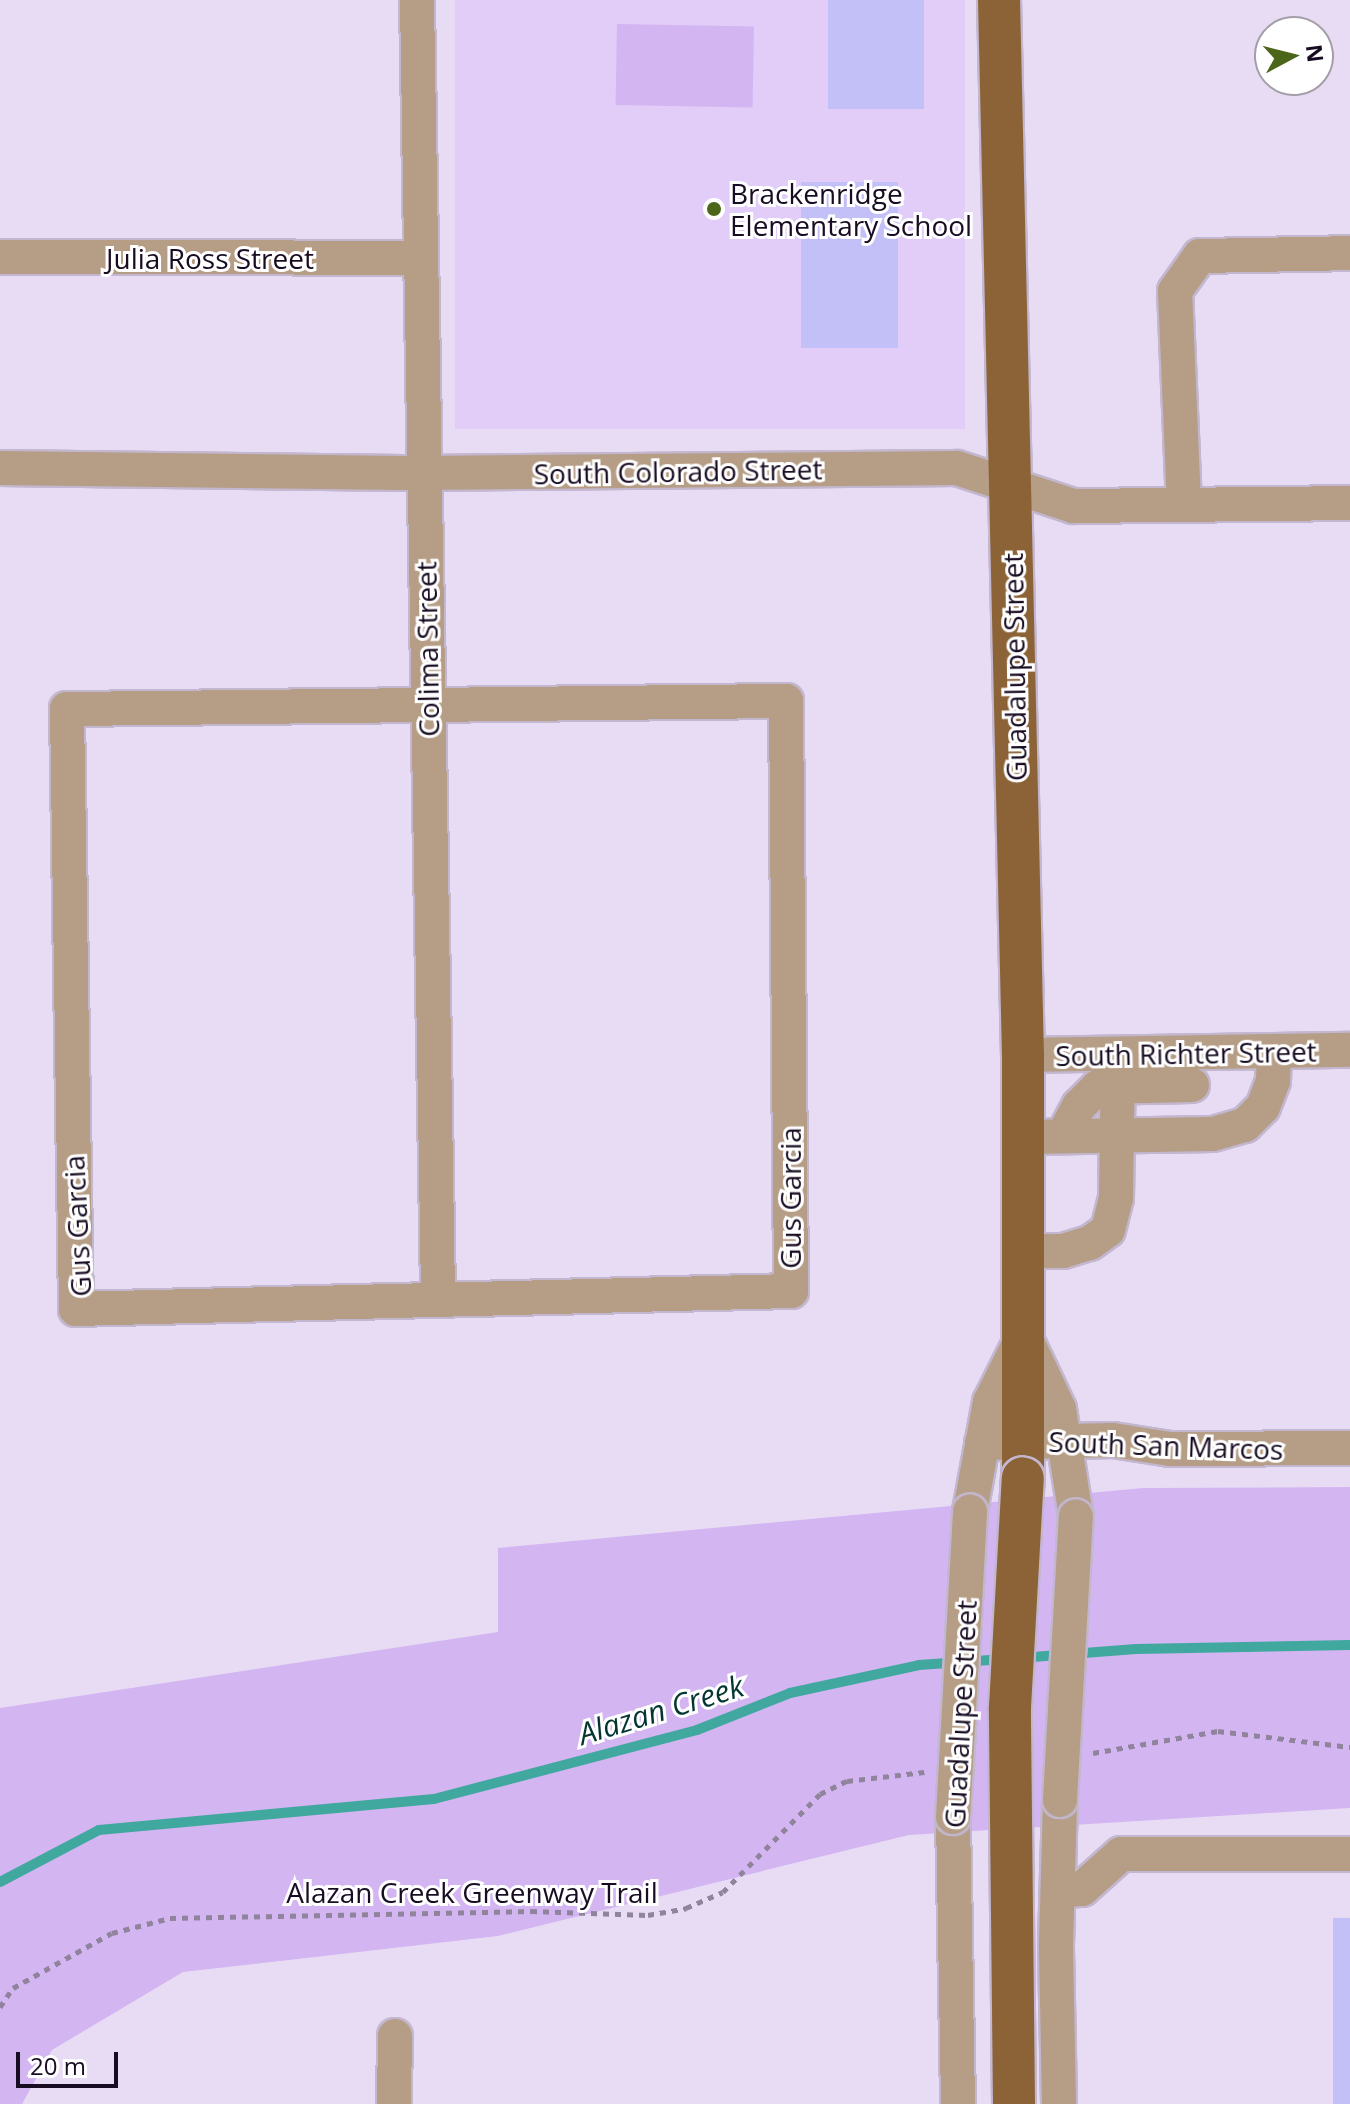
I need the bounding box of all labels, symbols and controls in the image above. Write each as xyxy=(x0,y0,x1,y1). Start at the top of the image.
north arrow xyxy=(1254,16,1334,96)
text: N xyxy=(1300,43,1332,64)
place label: Brackenridge Elementary School xyxy=(730,176,972,242)
marker: Brackenridge Elementary School xyxy=(705,200,723,218)
street label: Julia Ross Street xyxy=(106,241,314,275)
street label: South Colorado Street xyxy=(533,452,823,490)
street label: Guadalupe Street xyxy=(995,553,1033,781)
street label: Colima Street xyxy=(409,561,445,737)
street label: South Richter Street xyxy=(1055,1034,1317,1072)
street label: Gus Garcia xyxy=(773,1127,807,1269)
street label: Gus Garcia xyxy=(57,1154,97,1298)
street label: South San Marcos xyxy=(1048,1424,1284,1466)
street label: Guadalupe Street xyxy=(937,1599,983,1829)
water label: Alazan Creek xyxy=(574,1668,748,1752)
street label: Alazan Creek Greenway Trail xyxy=(286,1875,658,1909)
scale bar xyxy=(20,2036,122,2086)
text: 20 m xyxy=(30,2049,86,2082)

